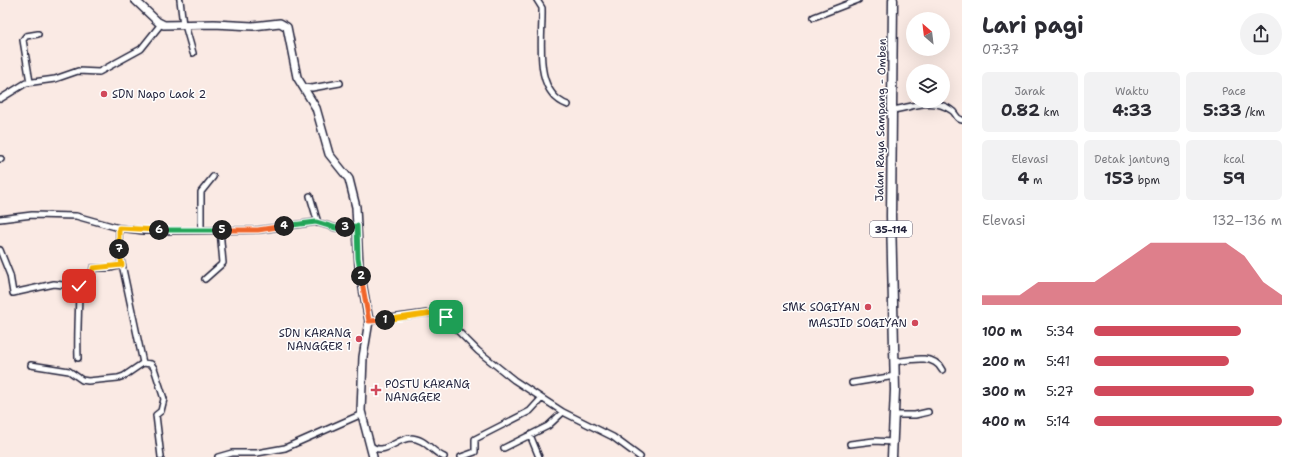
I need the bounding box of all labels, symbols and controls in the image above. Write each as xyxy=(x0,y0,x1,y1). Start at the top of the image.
text: Lari pagi xyxy=(982,11,1084,40)
north arrow xyxy=(906,12,950,56)
map controls xyxy=(906,12,950,108)
button: share xyxy=(1240,13,1282,55)
street label: Jalan Raya Sampang - Omben xyxy=(872,38,890,202)
text: 07:37 xyxy=(982,41,1019,58)
button: layers xyxy=(906,64,950,108)
text: Jarak xyxy=(1015,84,1045,99)
text: Waktu xyxy=(1115,84,1149,99)
text: Pace xyxy=(1222,84,1246,99)
place label: SDN Napo Laok 2 xyxy=(112,87,206,102)
marker: SDN Napo Laok 2 xyxy=(99,89,109,99)
text: 0.82 xyxy=(1001,99,1040,121)
text: 4:33 xyxy=(1112,99,1152,121)
text: 5:33 xyxy=(1203,99,1242,121)
text: km xyxy=(1040,105,1059,120)
text: /km xyxy=(1242,105,1265,120)
text: Elevasi xyxy=(1012,152,1048,167)
text: Detak jantung xyxy=(1094,152,1170,167)
text: kcal xyxy=(1223,152,1245,167)
text: 4 xyxy=(1017,167,1029,189)
text: 153 xyxy=(1104,167,1134,189)
text: 59 xyxy=(1223,167,1245,189)
text: m xyxy=(1029,173,1043,188)
text: bpm xyxy=(1134,173,1160,188)
text: Elevasi xyxy=(982,212,1025,229)
text: 132–136 m xyxy=(1212,212,1282,229)
pin: 4 xyxy=(274,216,294,236)
pin: 3 xyxy=(335,217,355,237)
text: 4 xyxy=(280,218,288,233)
text: 3 xyxy=(341,219,349,234)
pin: 6 xyxy=(149,220,169,240)
pin: 5 xyxy=(212,220,232,240)
road number: 35-114 xyxy=(870,221,912,237)
text: 6 xyxy=(155,222,163,237)
text: 5 xyxy=(219,222,225,237)
pin: 7 xyxy=(109,239,129,259)
text: 7 xyxy=(115,241,123,256)
pin: 2 xyxy=(351,266,371,286)
text: 2 xyxy=(357,268,365,283)
pin xyxy=(62,269,96,303)
icon: check xyxy=(68,275,90,297)
pin xyxy=(429,300,463,334)
place label: SMK SOGIYAN xyxy=(782,300,860,315)
marker: SMK SOGIYAN xyxy=(863,302,873,312)
icon: arrive xyxy=(435,306,457,328)
pin: 1 xyxy=(375,310,395,330)
text: 1 xyxy=(382,312,388,327)
place label: MASJID SOGIYAN xyxy=(808,316,907,331)
marker: MASJID SOGIYAN xyxy=(910,318,920,328)
text: 100 m xyxy=(982,323,1022,340)
text: 5:34 xyxy=(1046,323,1074,340)
place label: SDN KARANG NANGGER 1 xyxy=(279,326,352,354)
marker: SDN KARANG NANGGER 1 xyxy=(354,334,364,344)
text: 200 m xyxy=(982,353,1025,370)
text: 5:41 xyxy=(1046,353,1070,370)
place label: POSTU KARANG NANGGER xyxy=(385,377,471,405)
text: 300 m xyxy=(982,383,1026,400)
text: 5:27 xyxy=(1046,383,1074,400)
marker: POSTU KARANG NANGGER xyxy=(370,384,382,396)
text: 400 m xyxy=(982,413,1026,430)
text: 5:14 xyxy=(1046,413,1070,430)

